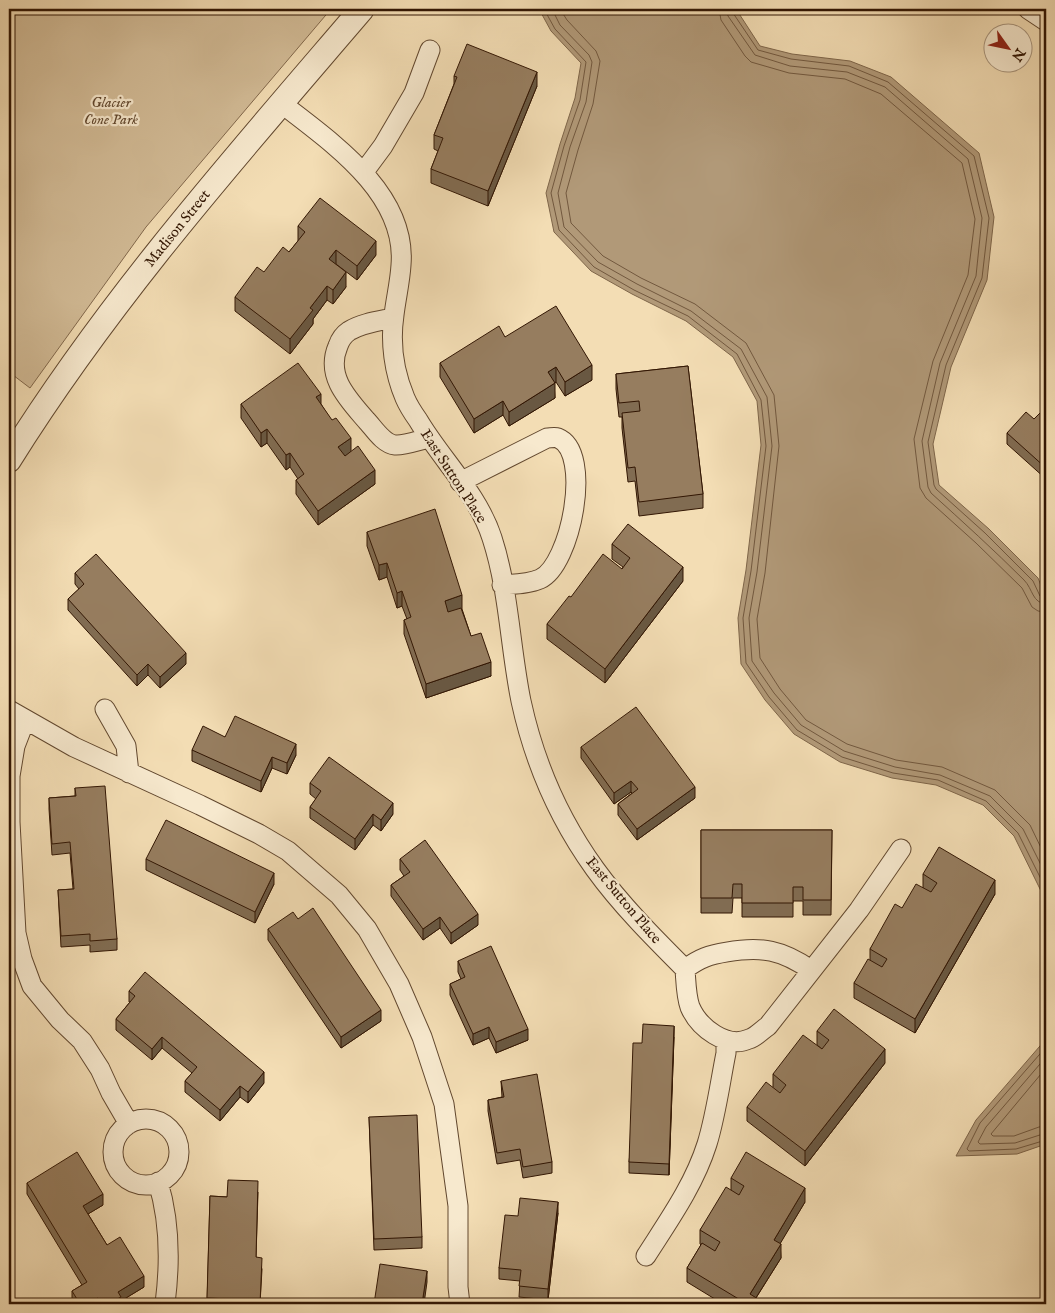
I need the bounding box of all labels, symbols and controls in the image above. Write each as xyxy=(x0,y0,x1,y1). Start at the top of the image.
north arrow xyxy=(982,22,1032,72)
text: N xyxy=(1007,44,1029,65)
park label: Glacier Cone Park xyxy=(84,93,138,129)
street label: Madison Street xyxy=(140,186,214,271)
street label: East Sutton Place xyxy=(416,426,491,527)
street label: East Sutton Place xyxy=(582,853,666,948)

